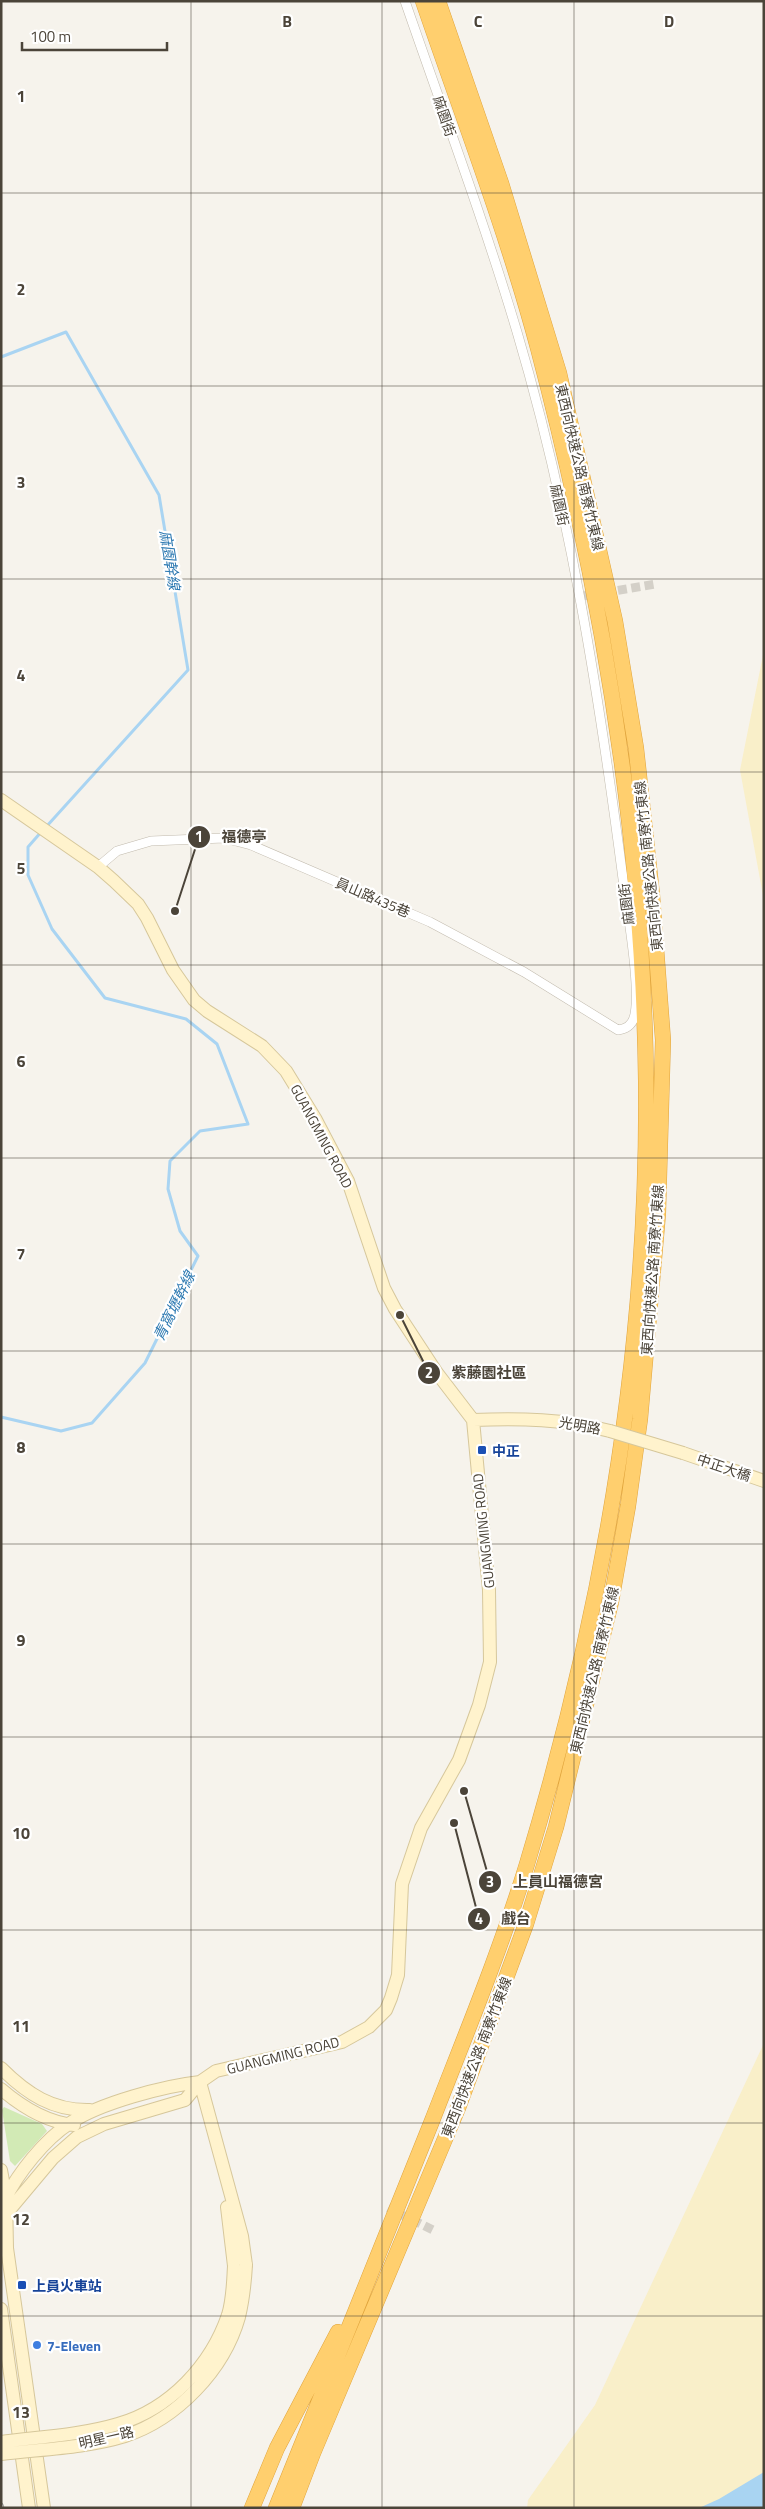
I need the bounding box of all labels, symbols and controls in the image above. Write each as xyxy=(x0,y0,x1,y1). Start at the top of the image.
text: B xyxy=(282,9,292,33)
text: C xyxy=(474,9,483,33)
text: D xyxy=(664,9,674,33)
scale bar xyxy=(22,20,168,52)
text: 100 m xyxy=(30,25,71,48)
text: 1 xyxy=(17,84,25,108)
street label: 麻園街 xyxy=(428,93,462,139)
text: 2 xyxy=(17,277,25,301)
street label: 東西向快速公路 南寮竹東線 xyxy=(551,381,609,553)
text: 3 xyxy=(17,470,25,494)
street label: 麻園街 xyxy=(545,482,575,528)
water label: 麻園幹線 xyxy=(154,529,186,593)
text: 4 xyxy=(17,663,26,687)
street label: 東西向快速公路 南寮竹東線 xyxy=(629,780,667,952)
callout: 福德亭 xyxy=(187,822,277,852)
text: 1 xyxy=(195,825,203,848)
text: 福德亭 xyxy=(221,825,267,848)
text: 5 xyxy=(17,856,26,880)
street label: 員山路435巷 xyxy=(332,872,414,922)
street label: 麻園街 xyxy=(613,882,639,926)
text: 6 xyxy=(17,1049,26,1073)
street label: GUANGMING ROAD xyxy=(286,1080,358,1192)
street label: 東西向快速公路 南寮竹東線 xyxy=(636,1184,668,1356)
text: 7 xyxy=(17,1242,25,1266)
water label: 青窩壢幹線 xyxy=(147,1265,202,1345)
callout: 紫藤園社區 xyxy=(417,1358,537,1388)
text: 2 xyxy=(425,1361,433,1384)
text: 紫藤園社區 xyxy=(451,1361,527,1384)
street label: 光明路 xyxy=(557,1411,603,1439)
text: 8 xyxy=(17,1435,26,1459)
place label: 中正 xyxy=(492,1440,520,1461)
marker: 中正 xyxy=(476,1444,488,1456)
street label: 中正大橋 xyxy=(694,1448,754,1486)
street label: GUANGMING ROAD xyxy=(467,1473,499,1589)
street label: 東西向快速公路 南寮竹東線 xyxy=(565,1584,623,1756)
text: 9 xyxy=(17,1628,26,1652)
text: 10 xyxy=(12,1821,30,1845)
callout: 上員山福德宮 xyxy=(478,1867,613,1897)
text: 3 xyxy=(486,1870,494,1893)
text: 上員山福德宮 xyxy=(513,1870,603,1893)
callout: 戲台 xyxy=(466,1904,541,1934)
text: 4 xyxy=(475,1907,483,1930)
text: 戲台 xyxy=(501,1907,531,1930)
street label: 東西向快速公路 南寮竹東線 xyxy=(436,1973,516,2141)
text: 11 xyxy=(12,2014,30,2038)
street label: GUANGMING ROAD xyxy=(224,2031,342,2079)
text: 12 xyxy=(12,2207,30,2231)
place label: 上員火車站 xyxy=(32,2275,102,2296)
marker: 上員火車站 xyxy=(16,2279,28,2291)
place label: 7-Eleven xyxy=(47,2335,101,2356)
marker: 7-Eleven xyxy=(31,2339,43,2351)
text: 13 xyxy=(12,2400,30,2424)
street label: 明星一路 xyxy=(76,2420,136,2454)

